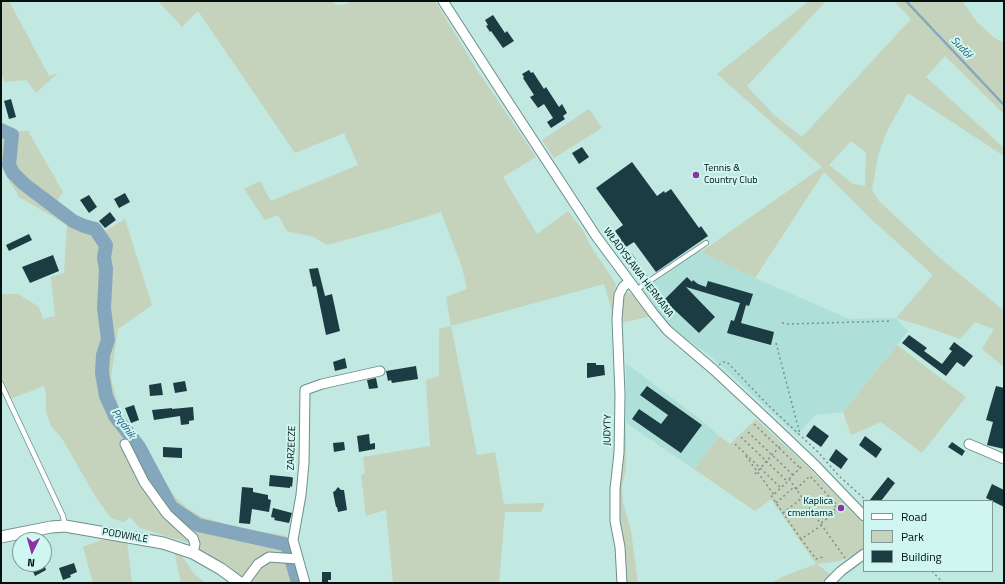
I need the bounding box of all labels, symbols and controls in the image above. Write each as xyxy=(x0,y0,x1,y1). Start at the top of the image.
water label: Sudół xyxy=(948,34,974,62)
place label: Tennis & Country Club xyxy=(704,163,758,186)
marker: Tennis & Country Club xyxy=(691,170,701,180)
street label: WŁADYSŁAWA HERMANA xyxy=(600,226,676,320)
water label: Prądnik xyxy=(108,407,138,441)
street label: JUDYTY xyxy=(602,414,614,446)
street label: ZARZECZE xyxy=(285,425,299,471)
place label: Kaplica cmentarna xyxy=(788,496,833,520)
legend xyxy=(863,500,993,572)
marker: Kaplica cmentarna xyxy=(836,503,846,513)
text: Road xyxy=(901,507,927,526)
street label: PODWIKLE xyxy=(101,526,149,546)
text: Park xyxy=(901,527,924,546)
north arrow xyxy=(12,532,52,572)
text: Building xyxy=(901,547,942,566)
text: N xyxy=(27,555,36,571)

